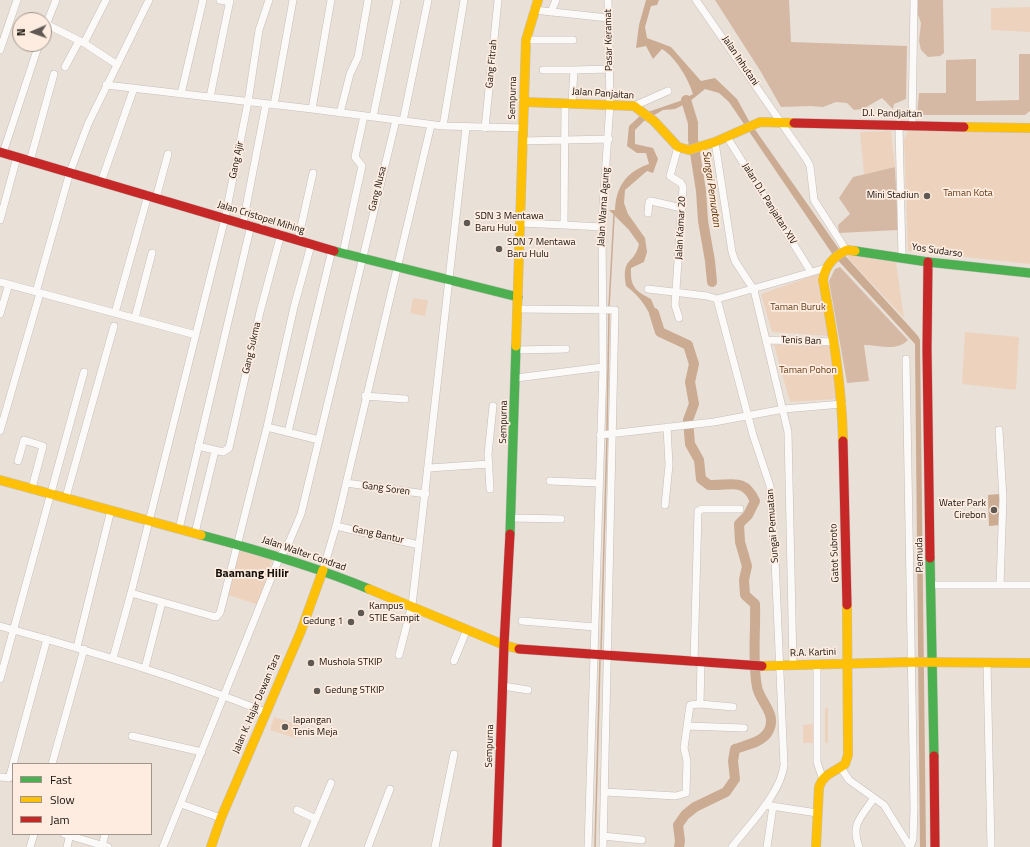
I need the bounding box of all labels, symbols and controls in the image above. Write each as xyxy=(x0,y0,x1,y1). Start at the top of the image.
street label: Pasar Keramat xyxy=(602,9,616,71)
north arrow xyxy=(12,12,52,52)
text: N xyxy=(13,28,29,36)
street label: Jalan Inhutani xyxy=(719,34,761,88)
street label: Gang Fitrah xyxy=(484,39,500,89)
street label: Sempurna xyxy=(506,76,520,120)
street label: Jalan Panjaitan xyxy=(571,86,635,102)
street label: D.I. Pandjaitan xyxy=(862,107,922,121)
street label: Gang Ajir xyxy=(227,140,247,180)
water label: Sungai Pemuatan xyxy=(699,150,723,228)
street label: Jalan D.I. Panjaitan XIV xyxy=(739,161,799,247)
street label: Gang Nusa xyxy=(367,165,389,213)
street label: Jalan Warna Agung xyxy=(595,167,613,247)
park label: Taman Kota xyxy=(943,188,993,200)
place label: Mini Stadiun xyxy=(867,190,919,202)
marker: Mini Stadiun xyxy=(922,191,932,201)
street label: Jalan Kamar 20 xyxy=(673,196,689,260)
street label: Jalan Cristopel Mihing xyxy=(216,199,306,237)
place label: SDN 3 Mentawa Baru Hulu xyxy=(475,211,543,234)
marker: SDN 3 Mentawa Baru Hulu xyxy=(462,218,472,228)
place label: SDN 7 Mentawa Baru Hulu xyxy=(507,237,575,260)
street label: Yos Sudarso xyxy=(911,241,963,261)
marker: SDN 7 Mentawa Baru Hulu xyxy=(494,244,504,254)
park label: Taman Buruk xyxy=(770,302,826,314)
street label: Gang Sukma xyxy=(240,321,264,375)
street label: Tenis Ban xyxy=(781,334,821,348)
park label: Taman Pohon xyxy=(779,365,837,377)
street label: Sempurna xyxy=(498,400,510,444)
street label: Gang Soren xyxy=(361,480,411,498)
street label: Sungai Pemuatan xyxy=(764,489,782,563)
place label: Water Park Cirebon xyxy=(939,498,986,522)
marker: Water Park Cirebon xyxy=(989,505,999,515)
street label: Gang Bantur xyxy=(351,523,405,547)
street label: Gatot Subroto xyxy=(828,523,842,583)
street label: Jalan Walter Condrad xyxy=(260,534,348,574)
street label: Pemuda xyxy=(914,537,926,573)
district label: Baamang Hilir xyxy=(215,567,289,581)
place label: Kampus STIE Sampit xyxy=(369,601,420,624)
marker: Kampus STIE Sampit xyxy=(356,608,366,618)
place label: Gedung 1 xyxy=(303,616,343,628)
marker: Gedung 1 xyxy=(346,617,356,627)
street label: R.A. Kartini xyxy=(790,646,836,660)
street label: Jalan K. Hajar Dewan Tara xyxy=(231,652,283,756)
place label: Mushola STKIP xyxy=(319,657,382,669)
marker: Mushola STKIP xyxy=(306,658,316,668)
place label: Gedung STKIP xyxy=(325,685,384,697)
marker: Gedung STKIP xyxy=(312,686,322,696)
place label: lapangan Tenis Meja xyxy=(293,715,337,738)
marker: lapangan Tenis Meja xyxy=(280,722,290,732)
street label: Sempurna xyxy=(483,724,497,768)
legend xyxy=(12,763,152,835)
text: Fast xyxy=(50,770,72,789)
text: Slow xyxy=(50,790,75,809)
text: Jam xyxy=(50,810,70,829)

